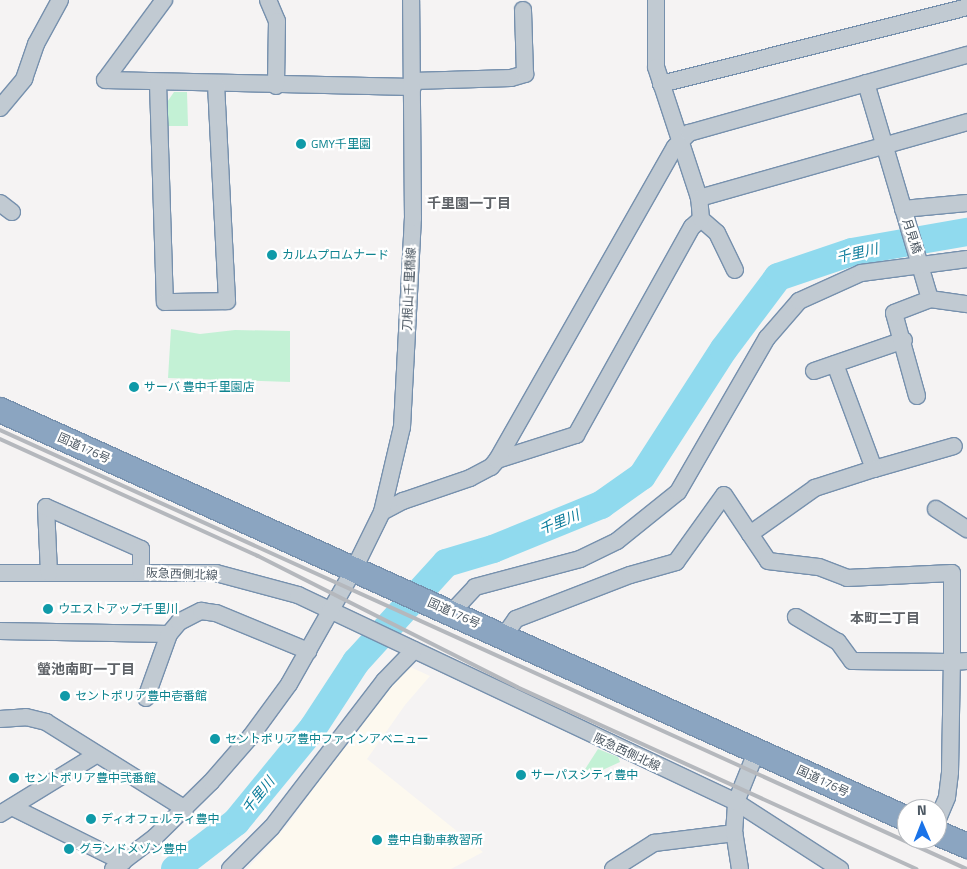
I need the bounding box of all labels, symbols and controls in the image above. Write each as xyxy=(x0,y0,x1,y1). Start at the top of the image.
place label: GMY千里園 xyxy=(311,137,371,151)
marker: GMY千里園 xyxy=(295,138,307,150)
district label: 千里園一丁目 xyxy=(427,195,511,211)
street label: 月見橋 xyxy=(900,217,924,255)
water label: 千里川 xyxy=(835,240,879,266)
street label: 刀根山千里橋線 xyxy=(400,247,418,331)
place label: カルムプロムナード xyxy=(282,248,390,262)
marker: カルムプロムナード xyxy=(266,249,278,261)
place label: サーバ 豊中千里園店 xyxy=(144,380,255,394)
marker: サーバ 豊中千里園店 xyxy=(128,381,140,393)
street label: 国道176号 xyxy=(55,430,113,466)
water label: 千里川 xyxy=(536,506,582,538)
street label: 阪急西側北線 xyxy=(146,566,218,582)
street label: 国道176号 xyxy=(425,595,483,631)
place label: ウエストアップ千里川 xyxy=(58,602,178,616)
marker: ウエストアップ千里川 xyxy=(42,603,54,615)
district label: 本町二丁目 xyxy=(850,610,920,626)
district label: 螢池南町一丁目 xyxy=(37,661,135,677)
place label: セントポリア豊中壱番館 xyxy=(75,689,207,703)
marker: セントポリア豊中壱番館 xyxy=(59,690,71,702)
street label: 阪急西側北線 xyxy=(591,730,663,774)
place label: セントポリア豊中ファインアベニュー xyxy=(225,732,429,746)
marker: セントポリア豊中ファインアベニュー xyxy=(209,733,221,745)
street label: 国道176号 xyxy=(795,763,851,799)
place label: サーパスシティ豊中 xyxy=(531,768,639,782)
marker: サーパスシティ豊中 xyxy=(515,769,527,781)
place label: セントポリア豊中弐番館 xyxy=(24,771,156,785)
marker: セントポリア豊中弐番館 xyxy=(8,772,20,784)
water label: 千里川 xyxy=(238,773,278,817)
north arrow xyxy=(897,799,947,849)
text: N xyxy=(917,799,927,820)
place label: ディオフェルティ豊中 xyxy=(101,812,221,826)
marker: ディオフェルティ豊中 xyxy=(85,813,97,825)
place label: 豊中自動車教習所 xyxy=(387,833,483,847)
marker: 豊中自動車教習所 xyxy=(371,834,383,846)
place label: グランドメゾン豊中 xyxy=(79,842,187,856)
marker: グランドメゾン豊中 xyxy=(63,843,75,855)

